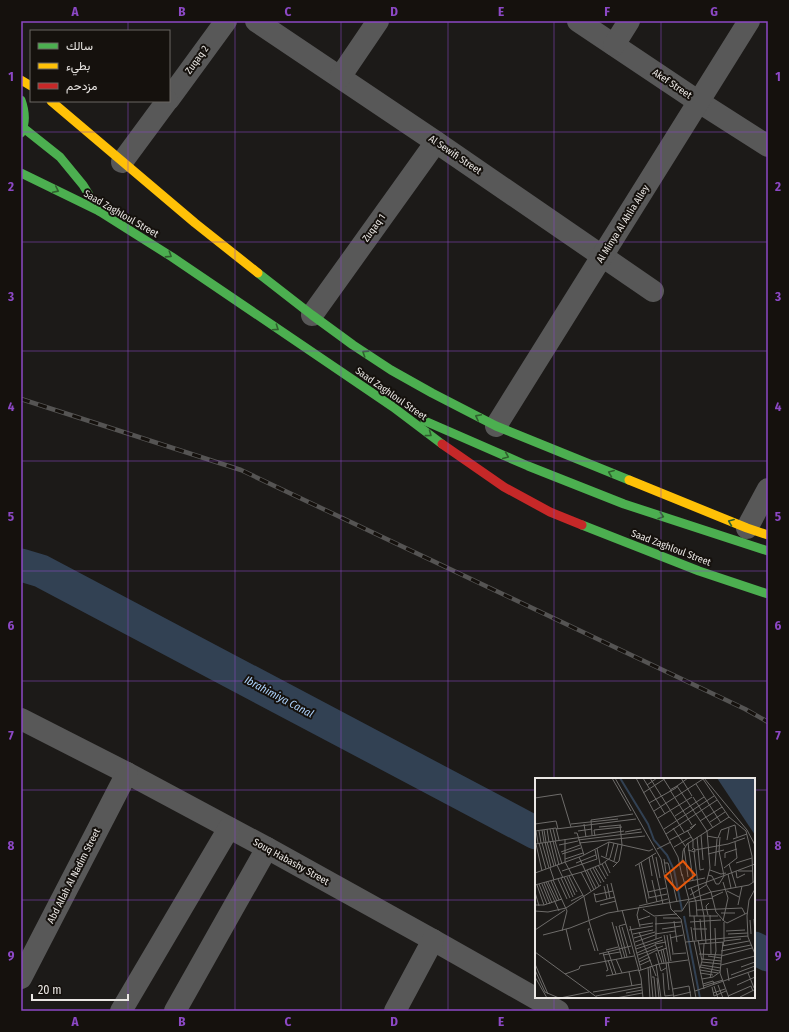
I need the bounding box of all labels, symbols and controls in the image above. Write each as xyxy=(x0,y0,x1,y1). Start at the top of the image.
text: A xyxy=(70,4,79,19)
text: B xyxy=(178,4,186,19)
text: C xyxy=(285,4,292,19)
text: D xyxy=(390,4,398,19)
text: E xyxy=(498,4,504,19)
text: F xyxy=(604,4,610,19)
text: G xyxy=(710,4,718,19)
legend xyxy=(30,30,170,102)
text: سالك xyxy=(66,39,93,53)
street label: Zuqaq 2 xyxy=(183,43,212,77)
text: بطيء xyxy=(66,59,90,76)
street label: Akef Street xyxy=(650,67,695,102)
text: 1 xyxy=(8,69,14,84)
text: 1 xyxy=(775,69,781,84)
text: مزدحم xyxy=(66,79,97,94)
street label: Al Sewifi Street xyxy=(426,133,484,178)
text: 2 xyxy=(7,179,14,194)
text: 2 xyxy=(774,179,781,194)
street label: Al Minya Al Ahlia Alley xyxy=(594,182,652,265)
one-way arrow xyxy=(52,185,59,193)
street label: Saad Zaghloul Street xyxy=(81,188,161,241)
street label: Zuqaq 1 xyxy=(360,212,388,244)
one-way arrow xyxy=(165,250,172,258)
text: 3 xyxy=(7,289,14,304)
text: 3 xyxy=(774,289,781,304)
one-way arrow xyxy=(272,323,279,331)
one-way arrow xyxy=(363,351,370,358)
street label: Saad Zaghloul Street xyxy=(353,365,430,424)
text: 4 xyxy=(8,399,15,414)
text: 4 xyxy=(775,399,782,414)
one-way arrow xyxy=(475,415,482,422)
one-way arrow xyxy=(424,430,431,437)
one-way arrow xyxy=(501,451,509,459)
one-way arrow xyxy=(607,470,615,478)
text: 5 xyxy=(8,509,14,524)
text: 5 xyxy=(775,509,781,524)
one-way arrow xyxy=(658,511,665,520)
one-way arrow xyxy=(728,518,735,526)
street label: Saad Zaghloul Street xyxy=(629,527,713,569)
text: 6 xyxy=(8,618,15,633)
text: 6 xyxy=(775,618,782,633)
water label: Ibrahimiya Canal xyxy=(242,673,316,721)
text: 7 xyxy=(8,728,14,743)
text: 7 xyxy=(775,728,781,743)
inset map xyxy=(535,778,755,998)
street label: Abd Allah Al Nadim Street xyxy=(45,826,104,926)
street label: Souq Habashy Street xyxy=(251,836,332,888)
text: 8 xyxy=(8,838,15,853)
text: 8 xyxy=(775,838,782,853)
text: 9 xyxy=(8,948,15,963)
text: 9 xyxy=(775,948,782,963)
scale bar xyxy=(32,976,128,1002)
text: 20 m xyxy=(38,983,62,997)
text: A xyxy=(70,1014,79,1029)
text: B xyxy=(178,1014,186,1029)
text: C xyxy=(285,1014,292,1029)
text: D xyxy=(390,1014,398,1029)
text: E xyxy=(498,1014,504,1029)
text: F xyxy=(604,1014,610,1029)
text: G xyxy=(710,1014,718,1029)

